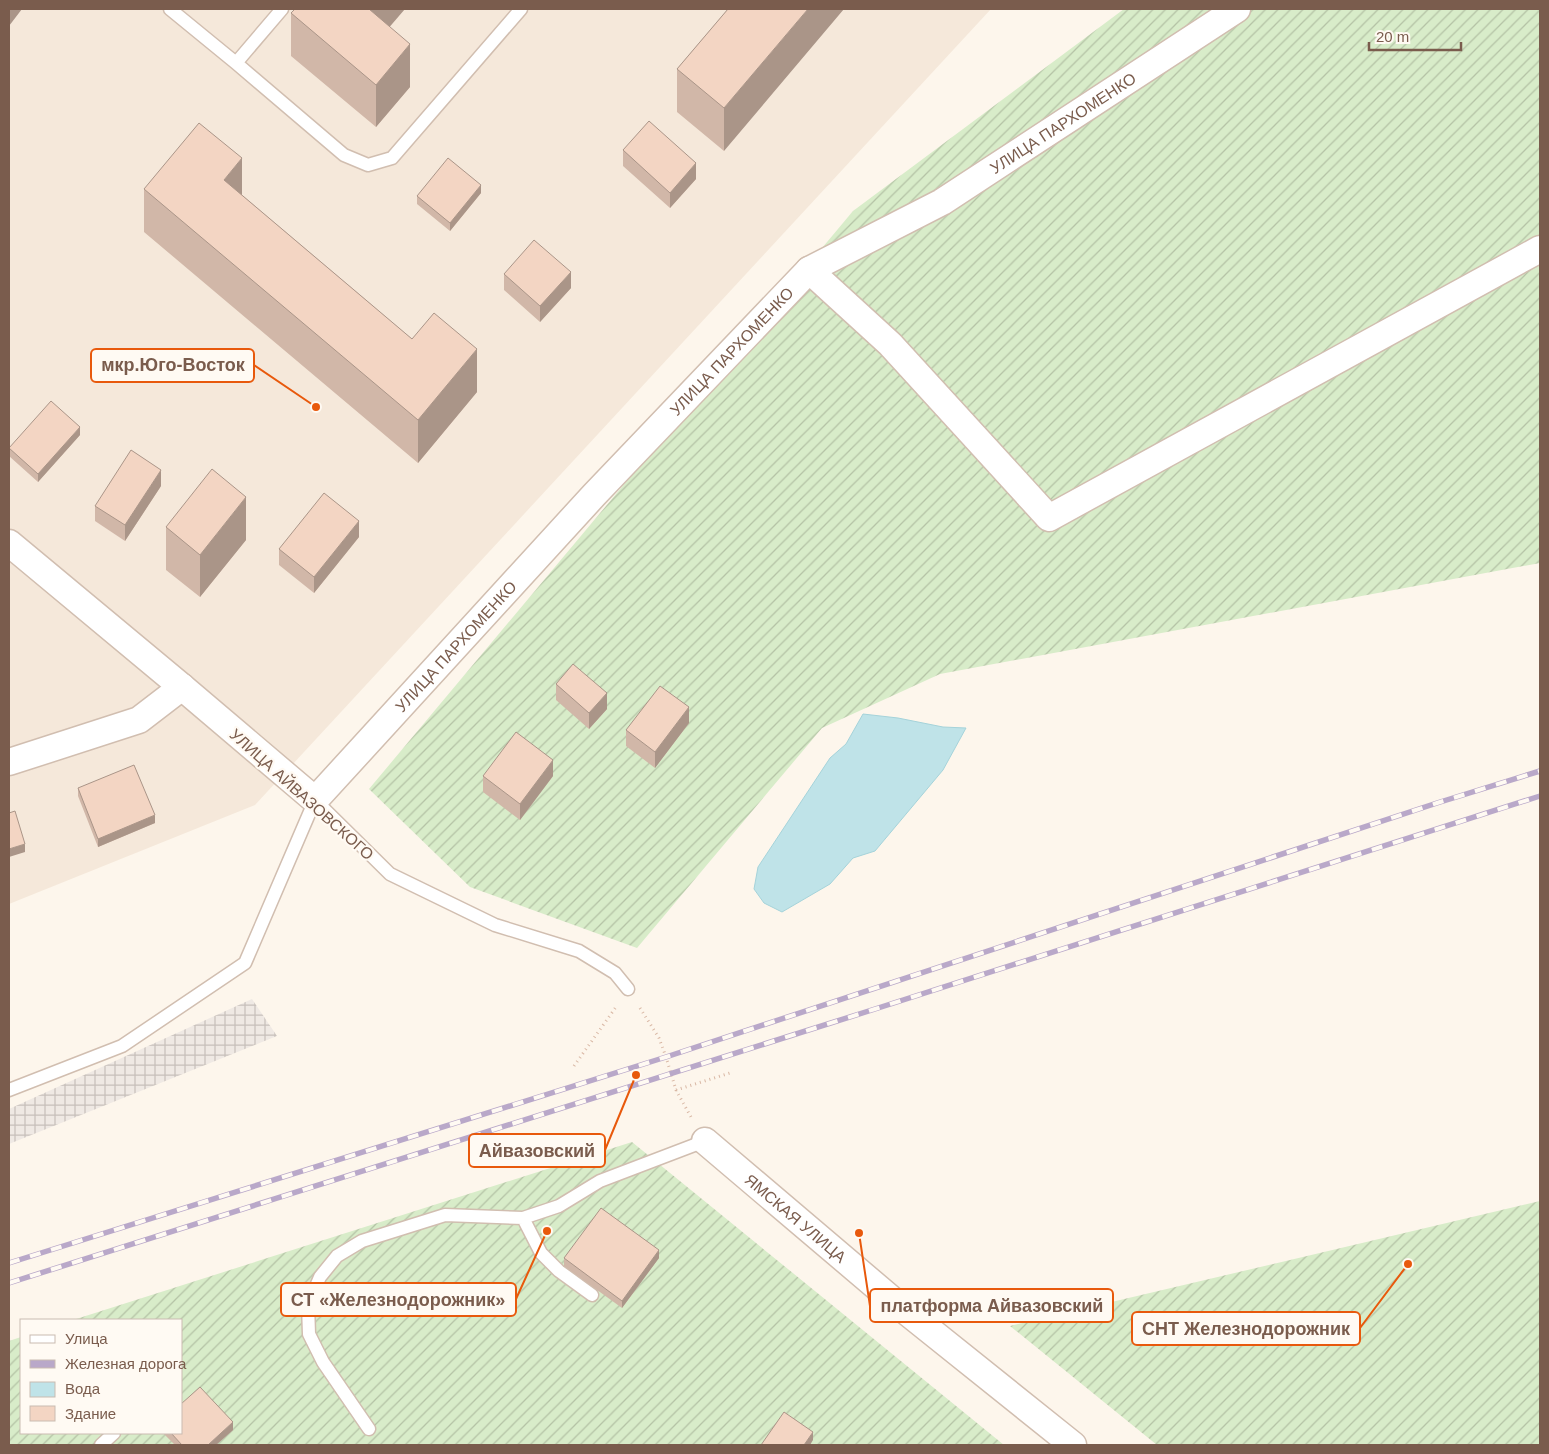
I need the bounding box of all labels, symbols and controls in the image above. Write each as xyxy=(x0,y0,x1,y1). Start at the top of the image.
scale bar xyxy=(1369,20,1462,52)
text: 20 m xyxy=(1376,28,1409,45)
street label: УЛИЦА ПАРХОМЕНКО xyxy=(987,70,1139,177)
street label: УЛИЦА ПАРХОМЕНКО xyxy=(667,284,797,419)
callout: мкр.Юго-Восток xyxy=(91,349,254,382)
text: мкр.Юго-Восток xyxy=(101,355,246,375)
street label: УЛИЦА ПАРХОМЕНКО xyxy=(392,578,520,715)
street label: УЛИЦА АЙВАЗОВСКОГО xyxy=(227,725,377,863)
callout: Айвазовский xyxy=(469,1134,605,1167)
text: Айвазовский xyxy=(479,1141,595,1161)
street label: ЯМСКАЯ УЛИЦА xyxy=(742,1171,849,1266)
callout: СТ «Железнодорожник» xyxy=(281,1283,516,1316)
callout: платформа Айвазовский xyxy=(870,1289,1113,1322)
text: СТ «Железнодорожник» xyxy=(291,1290,505,1310)
text: платформа Айвазовский xyxy=(881,1296,1103,1316)
callout: СНТ Железнодорожник xyxy=(1132,1312,1360,1345)
legend xyxy=(20,1319,182,1434)
text: СНТ Железнодорожник xyxy=(1142,1319,1351,1339)
text: Улица xyxy=(65,1330,108,1347)
text: Железная дорога xyxy=(65,1355,187,1372)
text: Вода xyxy=(65,1380,101,1397)
text: Здание xyxy=(65,1405,116,1422)

